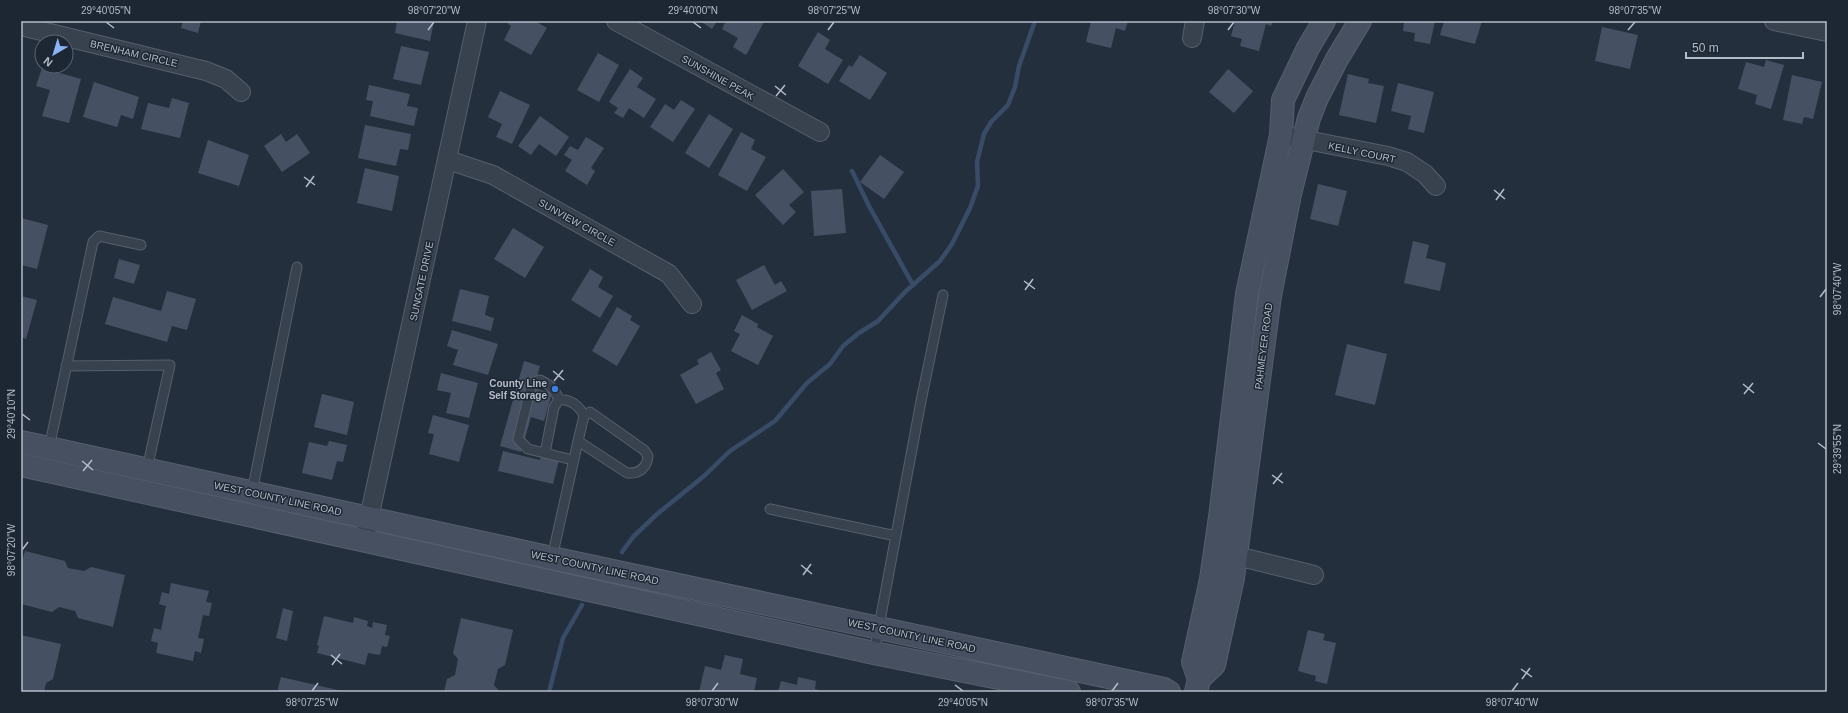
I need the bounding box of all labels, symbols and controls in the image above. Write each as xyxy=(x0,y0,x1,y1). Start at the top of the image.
text: 29°40'05"N xyxy=(81,5,131,16)
text: 98°07'20"W xyxy=(408,5,461,16)
text: 29°40'00"N xyxy=(668,5,718,16)
text: 98°07'25"W xyxy=(808,5,861,16)
text: 98°07'30"W xyxy=(1208,5,1261,16)
text: 98°07'35"W xyxy=(1609,5,1662,16)
north arrow xyxy=(34,34,74,74)
scale bar xyxy=(1686,34,1803,60)
street label: BRENHAM CIRCLE xyxy=(89,38,179,69)
text: 50 m xyxy=(1692,41,1719,55)
street label: SUNSHINE PEAK xyxy=(680,53,756,102)
text: N xyxy=(41,55,55,69)
street label: KELLY COURT xyxy=(1327,140,1396,165)
street label: SUNVIEW CIRCLE xyxy=(536,197,617,248)
street label: SUNGATE DRIVE xyxy=(408,240,435,322)
text: 98°07'40"W xyxy=(1832,262,1843,315)
street label: PAHMEYER ROAD xyxy=(1253,302,1274,390)
place label: County Line Self Storage xyxy=(489,378,547,401)
marker: County Line Self Storage xyxy=(550,384,560,394)
text: 29°40'10"N xyxy=(6,389,17,439)
text: 29°39'55"N xyxy=(1832,424,1843,474)
street label: WEST COUNTY LINE ROAD xyxy=(213,480,343,517)
text: 98°07'20"W xyxy=(6,523,17,576)
street label: WEST COUNTY LINE ROAD xyxy=(530,549,660,586)
street label: WEST COUNTY LINE ROAD xyxy=(847,617,977,654)
text: 98°07'25"W xyxy=(286,697,339,708)
text: 98°07'30"W xyxy=(686,697,739,708)
text: 29°40'05"N xyxy=(938,697,988,708)
text: 98°07'35"W xyxy=(1086,697,1139,708)
text: 98°07'40"W xyxy=(1486,697,1539,708)

